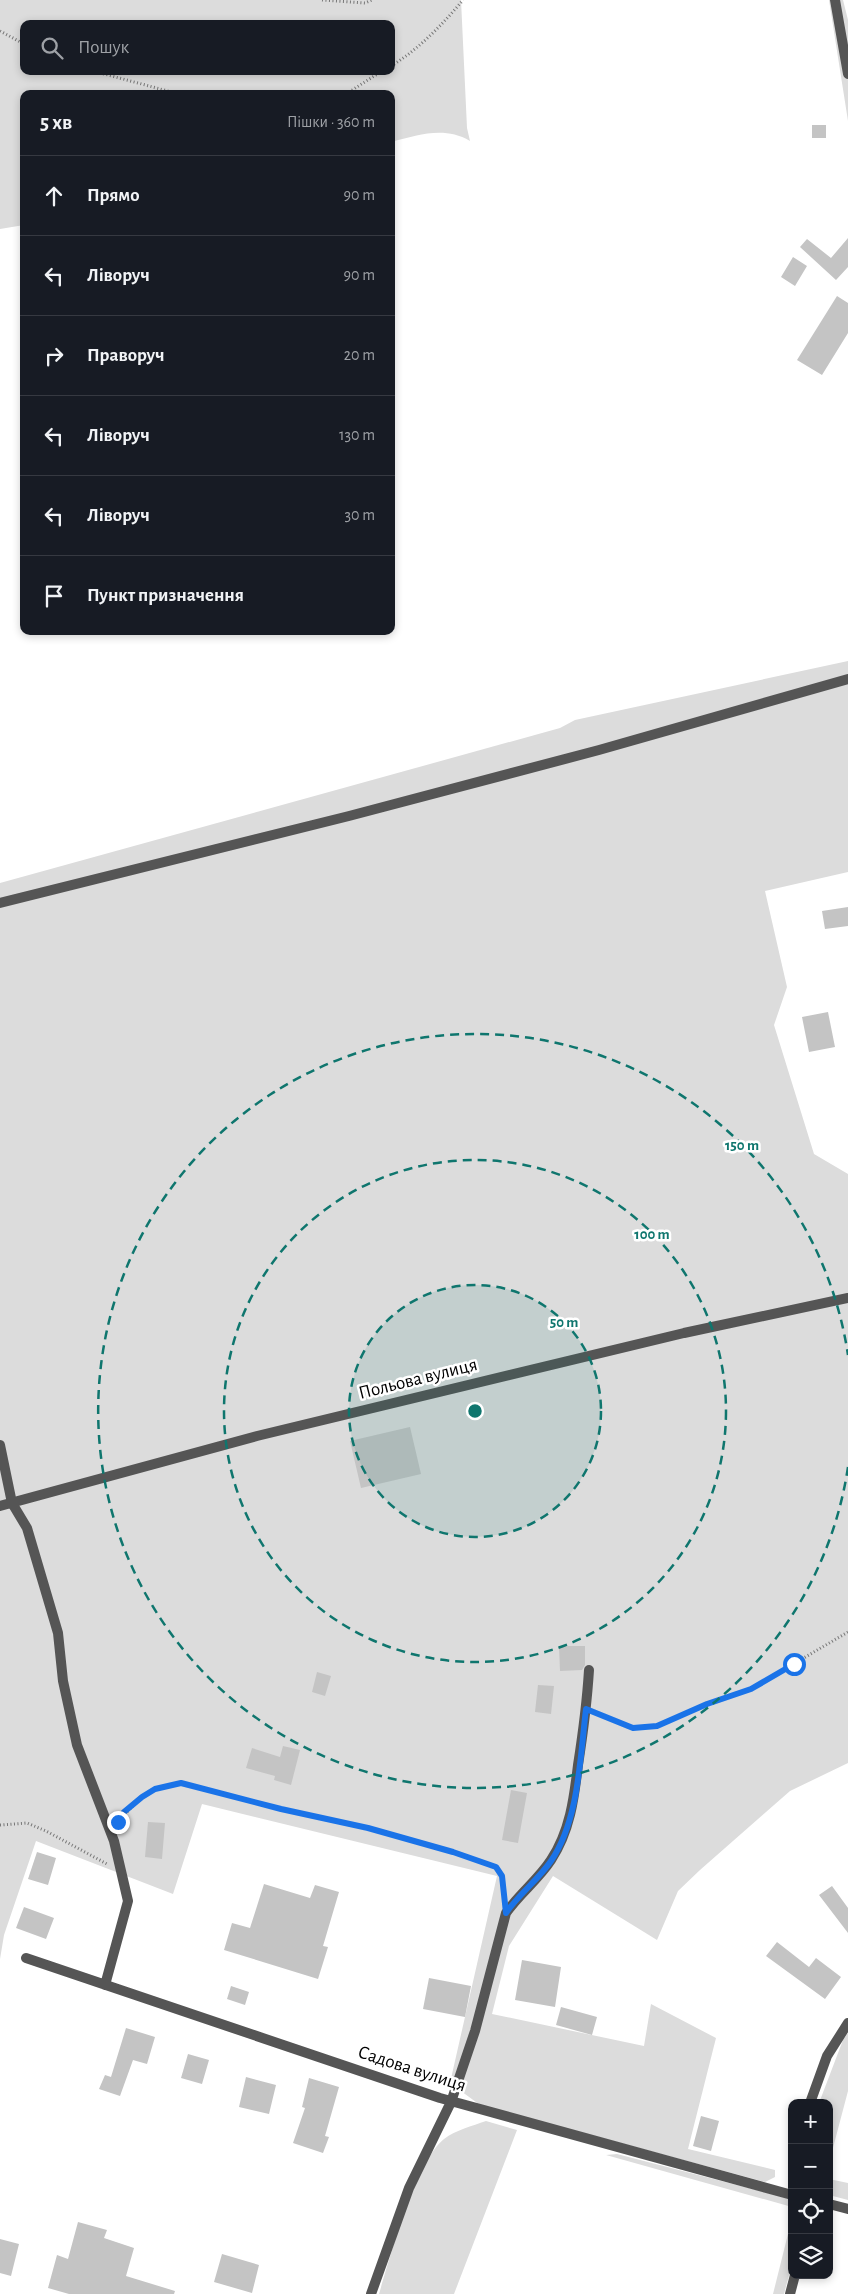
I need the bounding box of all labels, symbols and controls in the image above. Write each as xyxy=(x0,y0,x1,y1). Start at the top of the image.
search box xyxy=(20,20,395,75)
icon: search xyxy=(38,34,66,62)
text: Пошук xyxy=(78,38,129,57)
text: 5 хв xyxy=(40,112,72,133)
text: Пішки · 360 m xyxy=(287,114,375,130)
icon: ahead xyxy=(40,182,68,210)
text: Прямо xyxy=(87,186,140,205)
text: 90 m xyxy=(344,187,375,203)
icon: left xyxy=(40,262,68,290)
text: Ліворуч xyxy=(87,266,150,285)
text: 90 m xyxy=(344,267,375,283)
icon: right xyxy=(40,342,68,370)
text: Праворуч xyxy=(87,346,165,365)
text: 20 m xyxy=(344,347,375,363)
icon: left xyxy=(40,422,68,450)
text: Ліворуч xyxy=(87,426,150,445)
text: 130 m xyxy=(339,427,375,443)
icon: left xyxy=(40,502,68,530)
text: Ліворуч xyxy=(87,506,150,525)
text: 30 m xyxy=(345,507,375,523)
icon: arrive xyxy=(40,582,68,610)
text: Пункт призначення xyxy=(87,586,244,605)
text: 150 m xyxy=(725,1138,759,1153)
text: 100 m xyxy=(634,1227,670,1242)
text: 50 m xyxy=(550,1315,578,1330)
street label: Польова вулиця xyxy=(357,1355,479,1403)
centre of rings xyxy=(466,1402,484,1420)
route start xyxy=(783,1653,806,1676)
route end xyxy=(107,1811,130,1834)
street label: Садова вулиця xyxy=(356,2043,468,2095)
map controls xyxy=(788,2099,833,2279)
button: + xyxy=(788,2099,833,2144)
button: − xyxy=(788,2144,833,2189)
button: locate xyxy=(788,2189,833,2234)
button: layers xyxy=(788,2234,833,2279)

